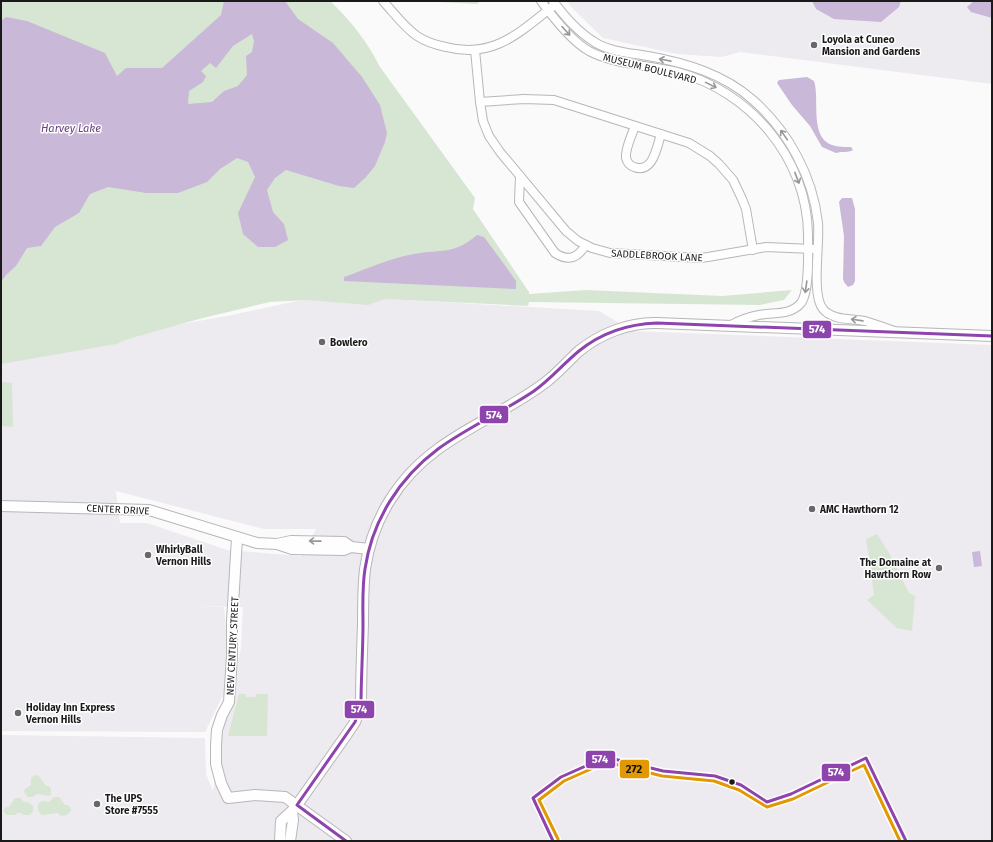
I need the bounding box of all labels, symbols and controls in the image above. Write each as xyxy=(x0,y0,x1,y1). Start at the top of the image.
one-way arrow xyxy=(562,26,571,36)
place label: Loyola at Cuneo Mansion and Gardens xyxy=(822,34,920,58)
marker: Loyola at Cuneo Mansion and Gardens xyxy=(809,40,819,50)
street label: MUSEUM BOULEVARD xyxy=(602,52,698,86)
one-way arrow xyxy=(659,55,672,63)
one-way arrow xyxy=(705,82,717,89)
water label: Harvey Lake xyxy=(41,122,101,135)
one-way arrow xyxy=(780,129,788,140)
one-way arrow xyxy=(794,172,802,184)
street label: SADDLEBROOK LANE xyxy=(611,248,703,264)
one-way arrow xyxy=(802,280,810,293)
one-way arrow xyxy=(851,316,864,324)
line badge: 574 xyxy=(802,320,832,339)
text: 574 xyxy=(809,323,825,336)
marker: Bowlero xyxy=(317,337,327,347)
place label: Bowlero xyxy=(330,337,368,349)
line badge: 574 xyxy=(479,405,509,424)
text: 574 xyxy=(486,409,502,422)
street label: CENTER DRIVE xyxy=(86,502,150,518)
marker: AMC Hawthorn 12 xyxy=(807,504,817,514)
place label: AMC Hawthorn 12 xyxy=(819,504,899,516)
one-way arrow xyxy=(309,537,322,545)
place label: WhirlyBall Vernon Hills xyxy=(155,544,211,568)
marker: WhirlyBall Vernon Hills xyxy=(143,550,153,560)
place label: The Domaine at Hawthorn Row xyxy=(860,557,931,581)
marker: The Domaine at Hawthorn Row xyxy=(934,563,944,573)
street label: NEW CENTURY STREET xyxy=(224,596,242,696)
line badge: 574 xyxy=(344,700,375,719)
place label: Holiday Inn Express Vernon Hills xyxy=(25,702,115,726)
text: 574 xyxy=(351,703,367,716)
marker: Holiday Inn Express Vernon Hills xyxy=(13,708,23,718)
line badge: 574 xyxy=(585,750,616,769)
text: 574 xyxy=(592,753,608,766)
line badge: 272 xyxy=(619,759,650,779)
text: 272 xyxy=(626,763,642,776)
line badge: 574 xyxy=(821,763,851,782)
text: 574 xyxy=(828,766,844,779)
unlabelled marker xyxy=(727,777,737,787)
place label: The UPS Store #7555 xyxy=(105,793,159,817)
marker: The UPS Store #7555 xyxy=(92,799,102,809)

